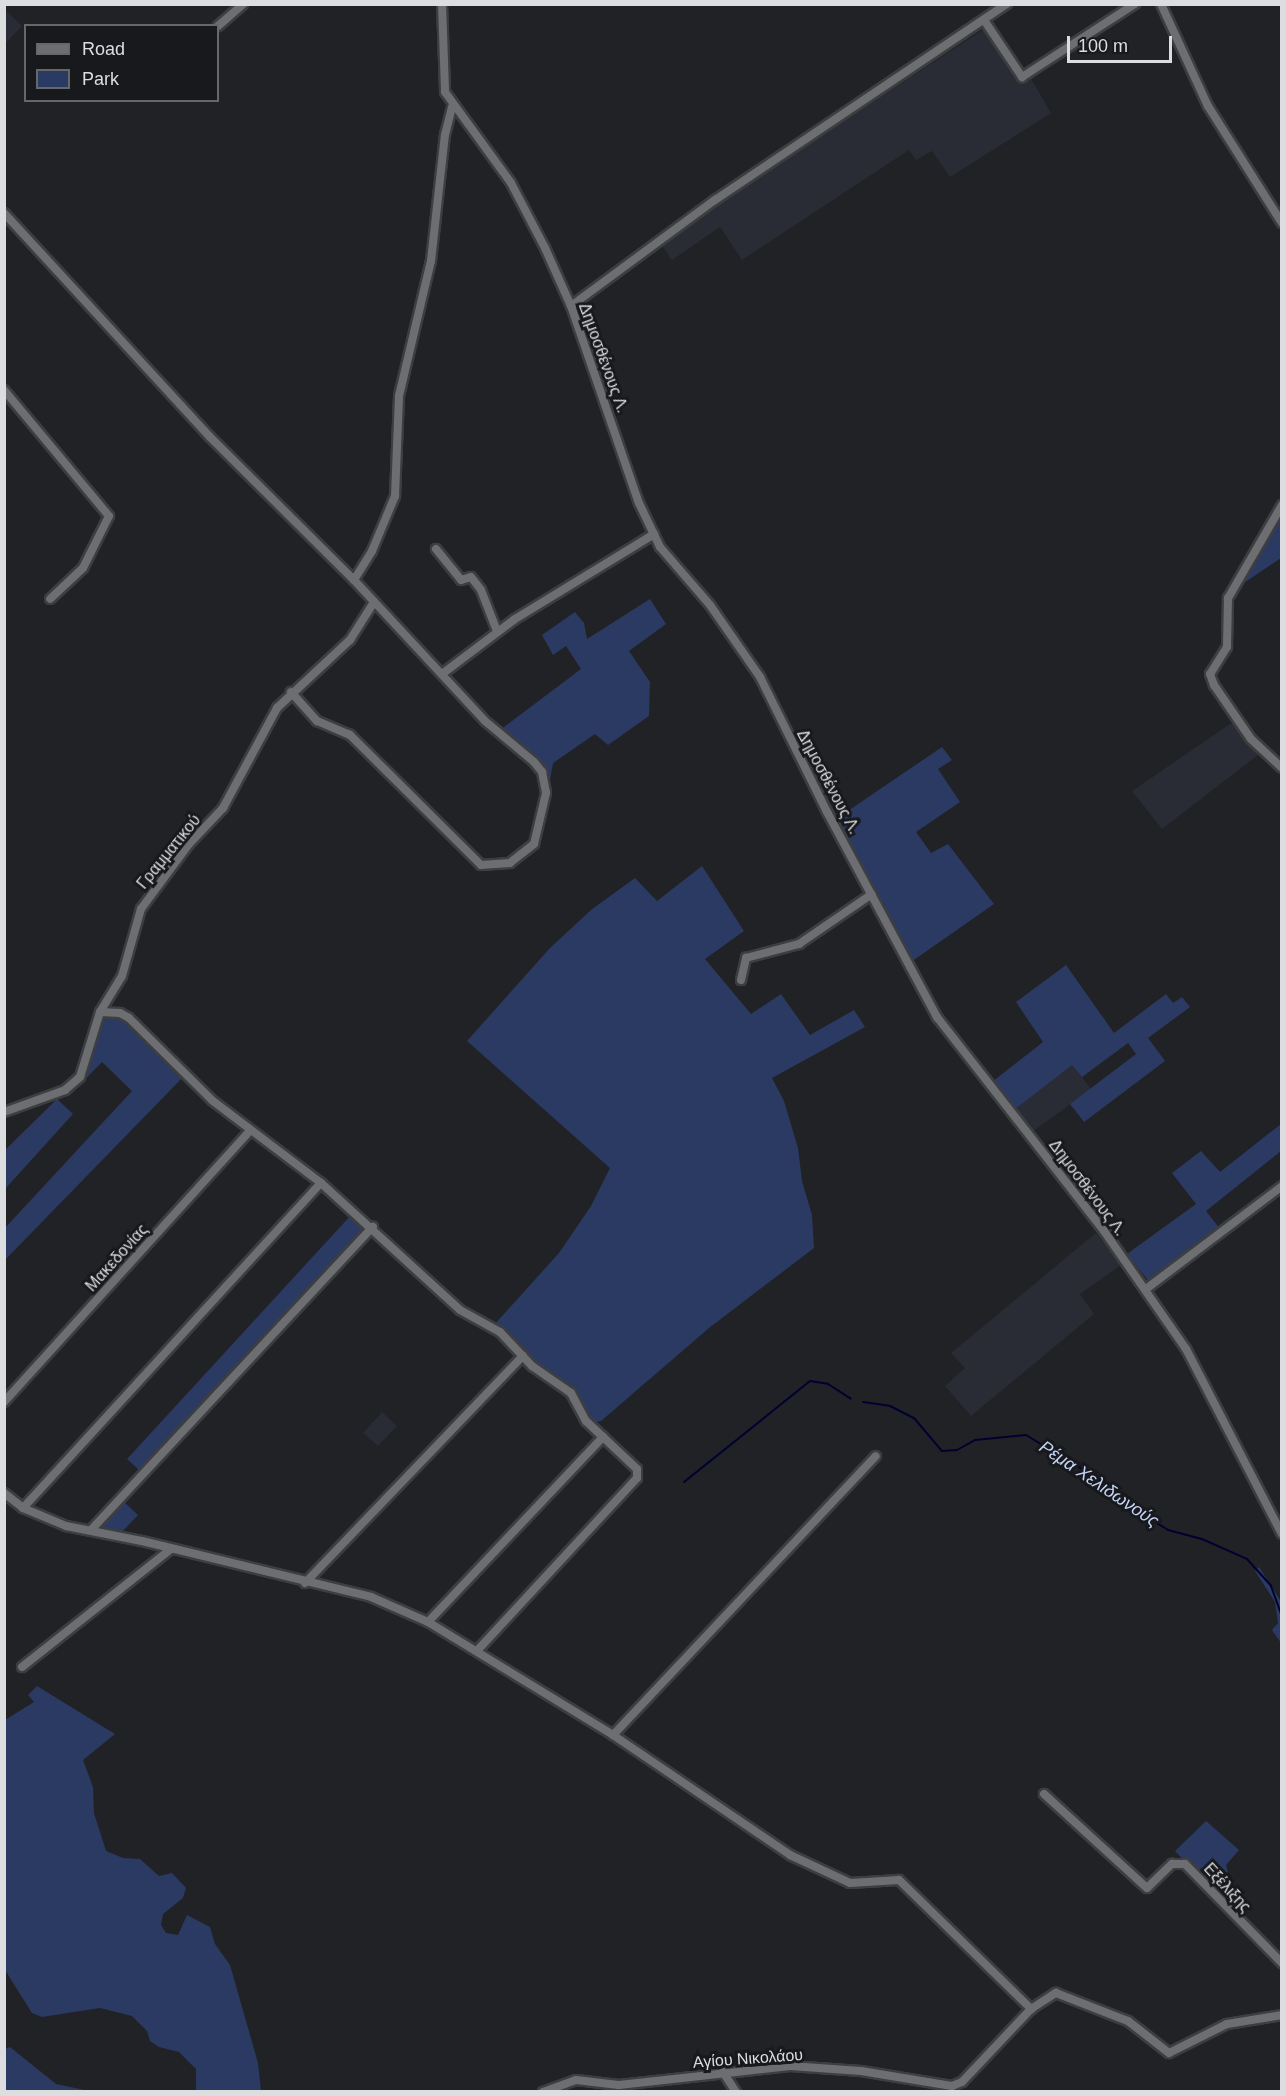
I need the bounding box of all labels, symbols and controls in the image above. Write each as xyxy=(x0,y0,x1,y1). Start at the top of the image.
legend xyxy=(24,24,219,102)
scale bar xyxy=(1070,24,1175,62)
text: 100 m xyxy=(1078,36,1128,56)
text: Road xyxy=(82,39,125,59)
text: Park xyxy=(82,69,119,89)
street label: Δημοσθένους Λ. xyxy=(574,300,632,416)
street label: Δημοσθένους Λ. xyxy=(792,726,864,838)
street label: Γραμματικού xyxy=(133,811,205,893)
street label: Δημοσθένους Λ. xyxy=(1044,1136,1130,1240)
street label: Μακεδονίας xyxy=(82,1220,152,1296)
water label: Ρέμα Χελιδωνούς xyxy=(1035,1436,1163,1532)
street label: Εξέλιξης xyxy=(1199,1859,1255,1917)
street label: Αγίου Νικολάου xyxy=(692,2046,804,2072)

